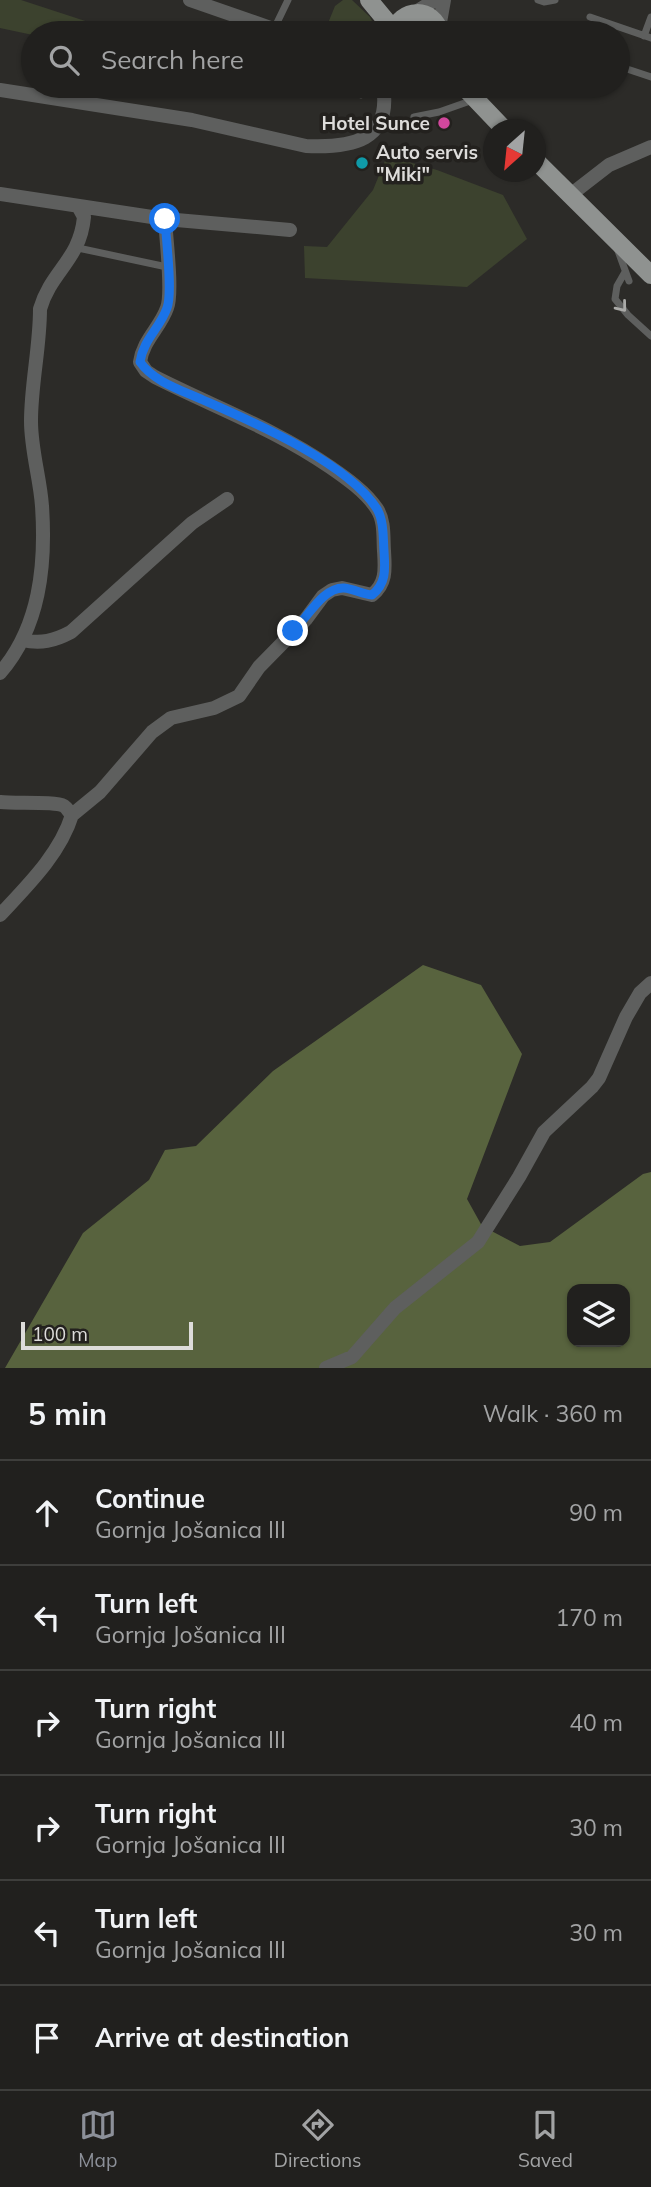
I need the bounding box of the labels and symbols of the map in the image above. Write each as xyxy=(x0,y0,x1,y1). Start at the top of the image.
place label: Hotel Sunce xyxy=(322,111,430,135)
marker: Hotel Sunce xyxy=(436,115,452,131)
north arrow xyxy=(483,119,546,182)
place label: Auto servis "Miki" xyxy=(376,140,478,186)
marker: Auto servis "Miki" xyxy=(354,155,370,171)
route start xyxy=(149,203,180,234)
one-way arrow xyxy=(614,300,627,312)
route end xyxy=(277,615,308,646)
scale bar xyxy=(21,1319,192,1351)

